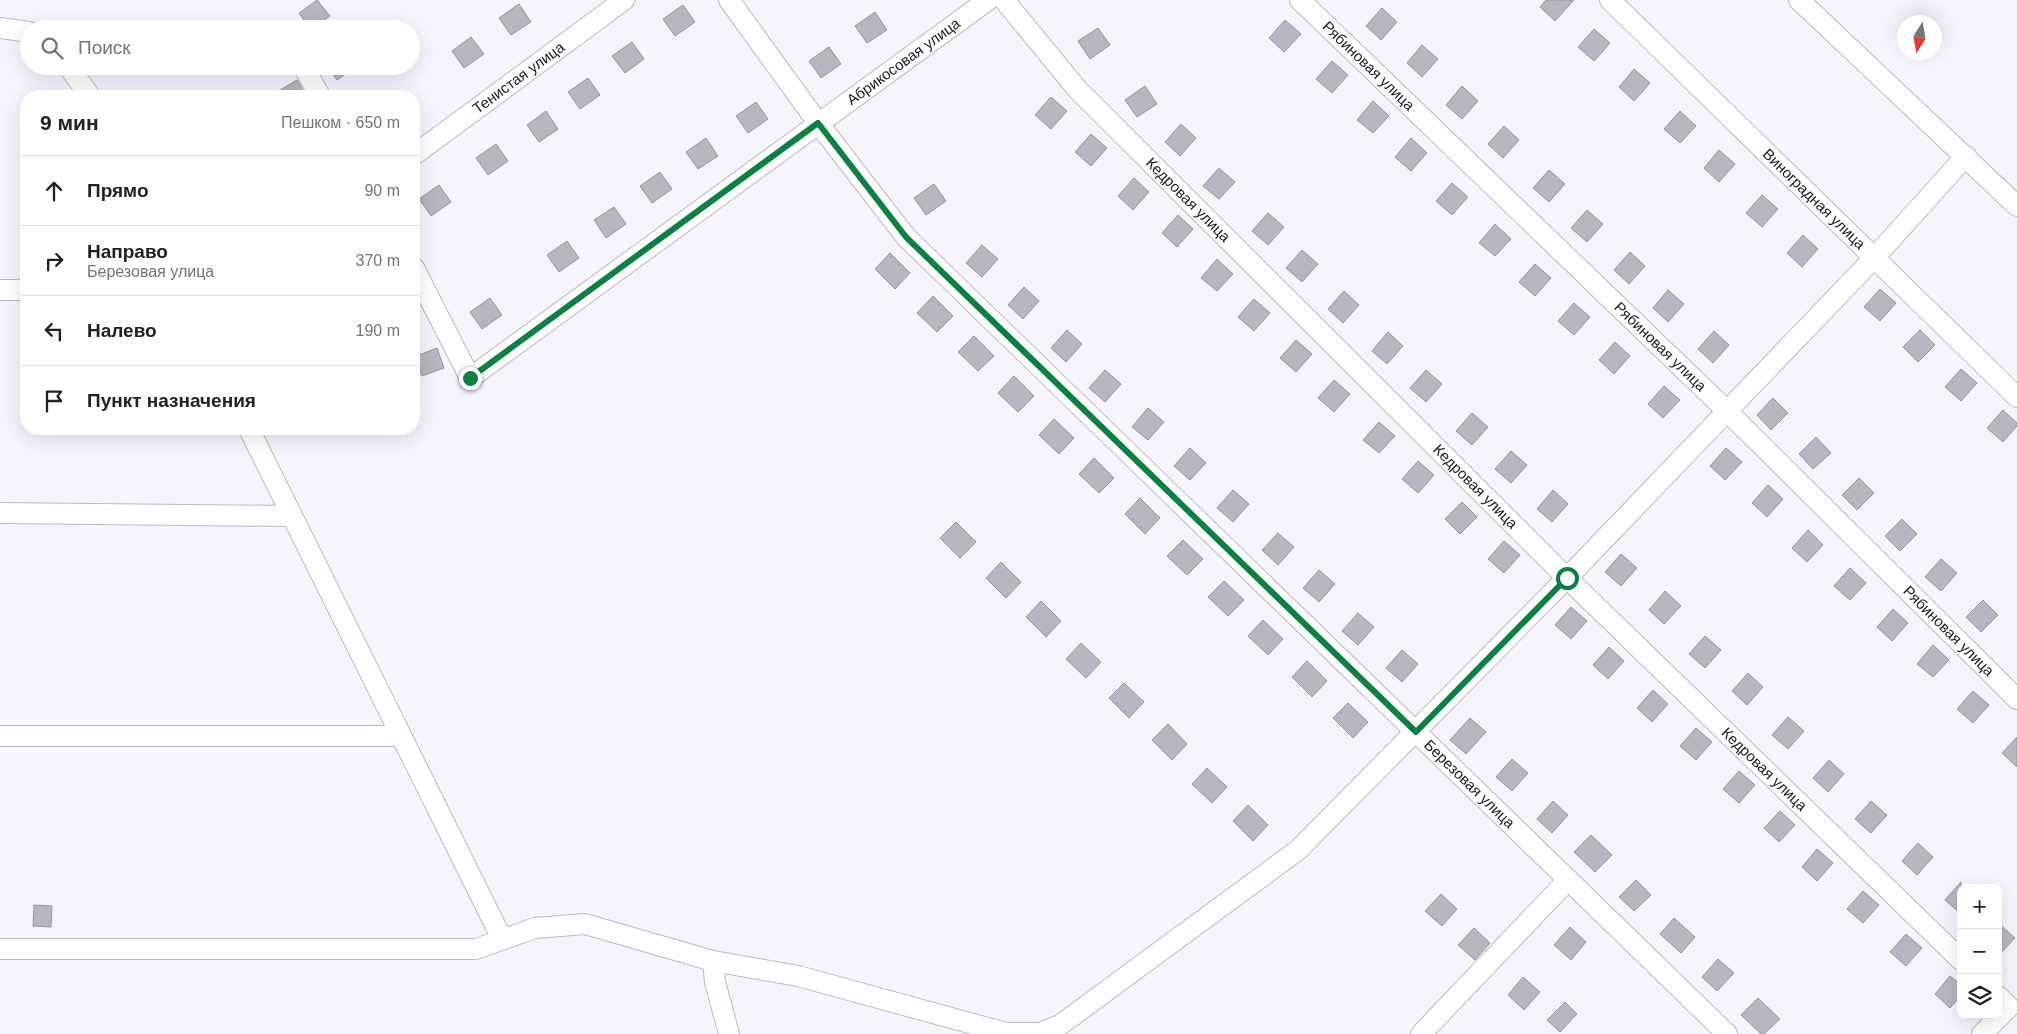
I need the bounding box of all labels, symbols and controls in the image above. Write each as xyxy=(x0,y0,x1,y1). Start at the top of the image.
street label: Абрикосовая улица xyxy=(843,14,964,108)
north arrow xyxy=(1897,15,1942,60)
street label: Рябиновая улица xyxy=(1319,17,1419,114)
search box xyxy=(20,20,420,75)
icon: search xyxy=(38,34,66,62)
text: Поиск xyxy=(78,37,131,58)
street label: Тенистая улица xyxy=(469,38,568,117)
text: 9 мин xyxy=(40,111,99,134)
text: Пешком · 650 m xyxy=(281,114,400,131)
street label: Виноградная улица xyxy=(1760,145,1870,253)
street label: Кедровая улица xyxy=(1143,154,1234,245)
icon: ahead xyxy=(40,177,68,205)
text: Прямо xyxy=(87,180,149,201)
text: 90 m xyxy=(364,182,400,199)
text: Направо xyxy=(87,241,168,262)
icon: right xyxy=(40,247,68,275)
text: 370 m xyxy=(356,252,400,269)
text: Березовая улица xyxy=(87,263,214,280)
street label: Рябиновая улица xyxy=(1611,298,1711,395)
icon: left xyxy=(40,317,68,345)
text: Налево xyxy=(87,320,157,341)
text: 190 m xyxy=(356,322,400,339)
route end xyxy=(459,367,482,390)
icon: arrive xyxy=(40,387,68,415)
text: Пункт назначения xyxy=(87,390,256,411)
street label: Кедровая улица xyxy=(1430,441,1522,532)
route start xyxy=(1556,567,1579,590)
street label: Рябиновая улица xyxy=(1900,582,1998,680)
street label: Кедровая улица xyxy=(1718,724,1811,814)
street label: Березовая улица xyxy=(1421,736,1519,832)
map controls xyxy=(1957,884,2002,1019)
button: + xyxy=(1957,884,2002,929)
button: − xyxy=(1957,929,2002,974)
button: layers xyxy=(1957,974,2002,1019)

